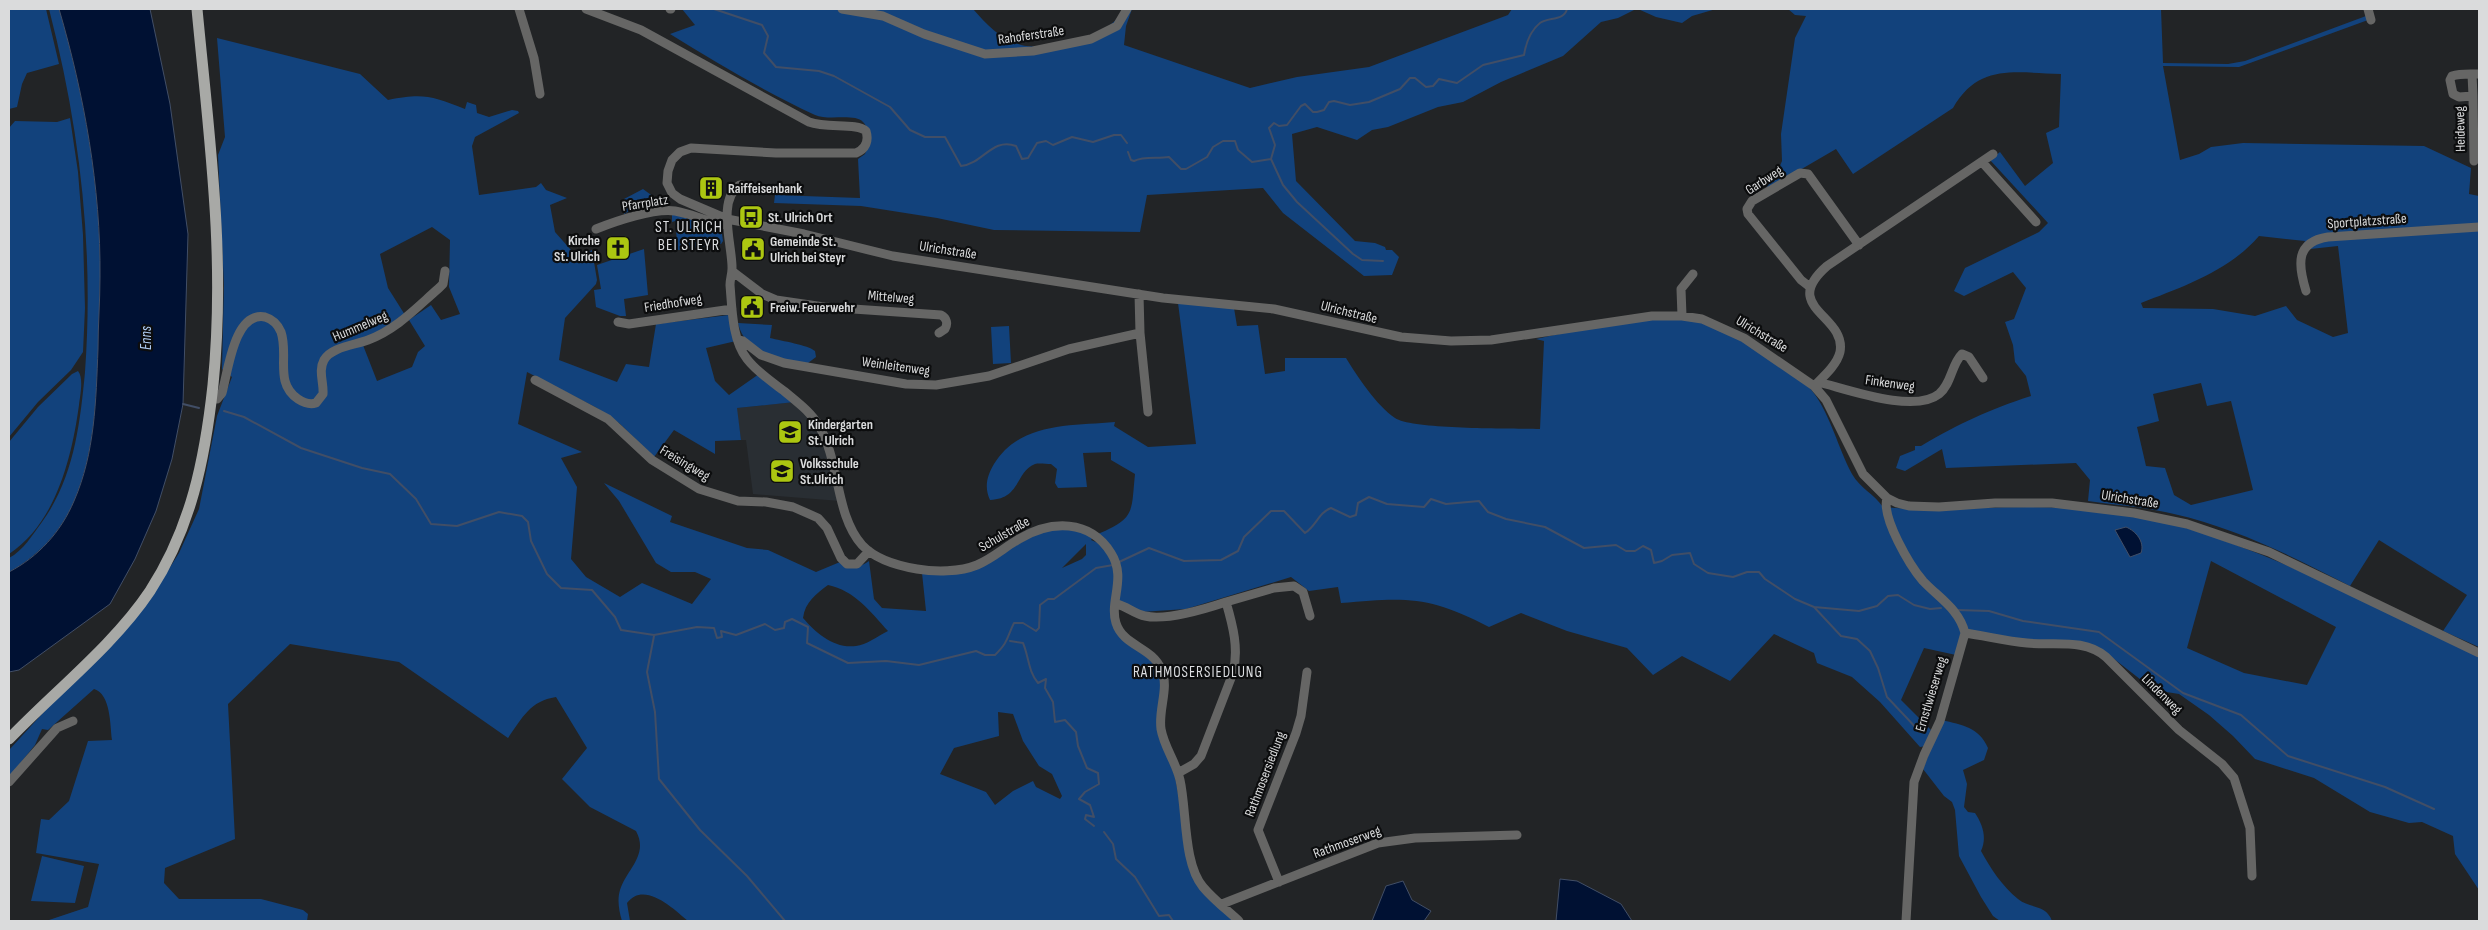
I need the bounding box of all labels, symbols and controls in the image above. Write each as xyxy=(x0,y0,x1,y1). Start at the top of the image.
street label: Rahoferstraße xyxy=(997,22,1065,48)
street label: Heideweg xyxy=(2451,106,2469,152)
street label: Garbweg xyxy=(1742,161,1786,198)
building icon: Raiffeisenbank xyxy=(698,175,724,201)
place label: Raiffeisenbank xyxy=(728,180,802,197)
street label: Pfarrplatz xyxy=(621,191,669,215)
bus stop icon: St. Ulrich Ort xyxy=(738,204,764,230)
place label: St. Ulrich Ort xyxy=(768,209,833,226)
street label: Sportplatzstraße xyxy=(2327,210,2407,232)
district label: ST. ULRICH BEI STEYR xyxy=(655,218,723,255)
place label: Kirche St. Ulrich xyxy=(554,232,600,265)
place label: Gemeinde St. Ulrich bei Steyr xyxy=(770,233,846,266)
church icon: Kirche St. Ulrich xyxy=(605,235,631,261)
public building icon: Gemeinde St. Ulrich bei Steyr xyxy=(740,236,766,262)
street label: Ulrichstraße xyxy=(918,237,978,263)
street label: Mittelweg xyxy=(867,287,915,308)
street label: Friedhofweg xyxy=(643,290,703,316)
public building icon: Freiw. Feuerwehr xyxy=(739,294,765,320)
street label: Ulrichstraße xyxy=(1319,297,1379,327)
place label: Freiw. Feuerwehr xyxy=(770,299,856,316)
street label: Hummelweg xyxy=(330,307,390,345)
street label: Ulrichstraße xyxy=(1733,312,1791,356)
water label: Enns xyxy=(137,325,156,350)
street label: Weinleitenweg xyxy=(861,353,932,379)
street label: Finkenweg xyxy=(1864,371,1916,395)
place label: Kindergarten St. Ulrich xyxy=(808,416,873,449)
school or university icon: Kindergarten St. Ulrich xyxy=(777,419,803,445)
street label: Freisingweg xyxy=(657,441,713,485)
place label: Volksschule St.Ulrich xyxy=(800,455,859,488)
school or university icon: Volksschule St.Ulrich xyxy=(769,458,795,484)
street label: Ulrichstraße xyxy=(2100,486,2160,512)
street label: Schulstraße xyxy=(975,513,1033,555)
street label: Ernstlwieserweg xyxy=(1912,654,1951,734)
district label: RATHMOSERSIEDLUNG xyxy=(1133,663,1263,682)
street label: Lindenweg xyxy=(2138,670,2186,718)
street label: Rathmosersiedlung xyxy=(1241,728,1289,819)
street label: Rathmoserweg xyxy=(1311,822,1383,862)

